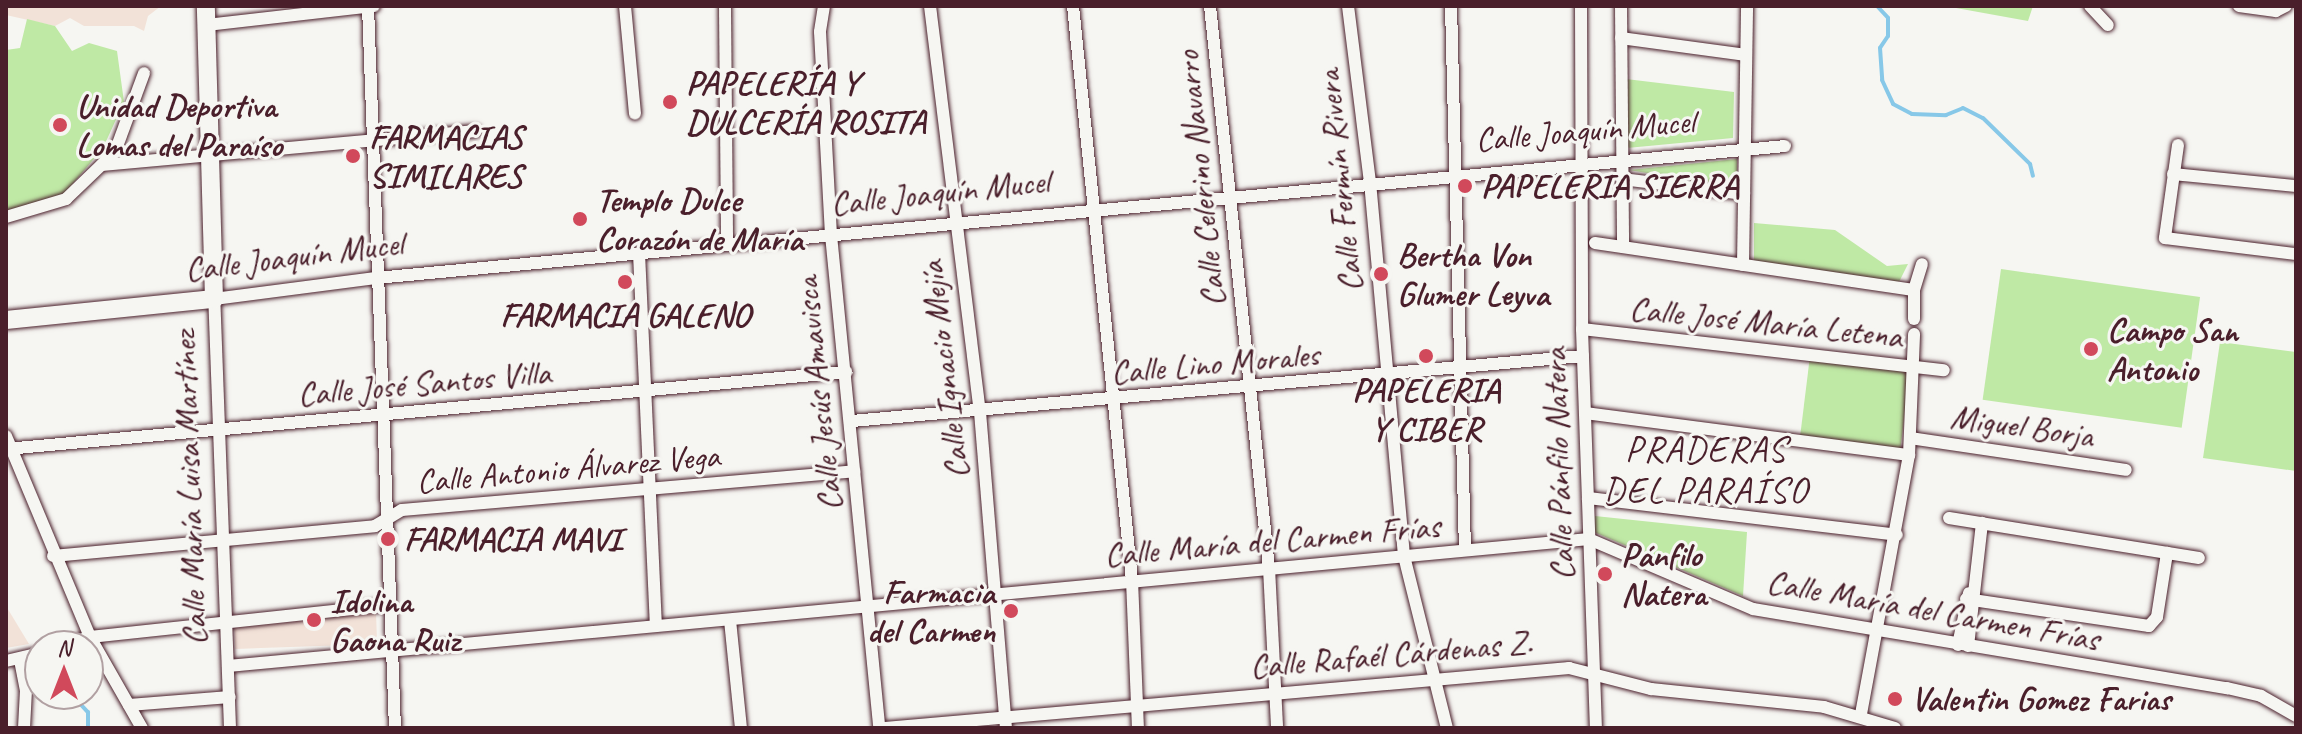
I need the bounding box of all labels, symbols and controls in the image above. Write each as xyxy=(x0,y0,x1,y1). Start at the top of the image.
street label: Calle Celerino Navarro xyxy=(1166,50,1234,308)
place label: PAPELERÍA Y DULCERÍA ROSITA xyxy=(686,62,926,142)
street label: Calle Fermín Rivera xyxy=(1307,67,1371,295)
place label: Unidad Deportiva Lomas del Paraíso xyxy=(76,85,282,164)
marker: PAPELERÍA Y DULCERÍA ROSITA xyxy=(661,93,679,111)
street label: Calle Joaquín Mucel xyxy=(1475,100,1695,160)
marker: Unidad Deportiva Lomas del Paraíso xyxy=(51,116,69,134)
place label: FARMACIAS SIMILARES xyxy=(369,116,523,196)
marker: FARMACIAS SIMILARES xyxy=(344,147,362,165)
street label: Calle Joaquín Mucel xyxy=(829,160,1051,224)
place label: PAPELERIA SIERRA xyxy=(1481,166,1737,206)
marker: PAPELERIA SIERRA xyxy=(1456,177,1474,195)
place label: Templo Dulce Corazón de María xyxy=(596,179,804,258)
marker: Templo Dulce Corazón de María xyxy=(571,210,589,228)
street label: Calle Joaquín Mucel xyxy=(183,222,405,290)
place label: Bertha Von Glumer Leyva xyxy=(1397,234,1548,314)
street label: Calle Ignacio Mejía xyxy=(910,258,978,482)
marker: Bertha Von Glumer Leyva xyxy=(1372,265,1390,283)
marker: FARMACIA GALENO xyxy=(616,273,634,291)
street label: Calle Jesús Amavisca xyxy=(786,276,850,512)
street label: Calle José María Letena xyxy=(1628,287,1904,357)
place label: FARMACIA GALENO xyxy=(501,295,749,335)
place label: Campo San Antonio xyxy=(2107,309,2238,388)
street label: Calle María Luisa Martínez xyxy=(163,330,215,646)
street label: Calle Lino Morales xyxy=(1109,334,1321,392)
marker: Campo San Antonio xyxy=(2082,340,2100,358)
marker: PAPELERIA Y CIBER xyxy=(1417,347,1435,365)
street label: Calle Pánfilo Natera xyxy=(1534,347,1582,581)
street label: Calle José Santos Villa xyxy=(297,352,551,414)
place label: PAPELERIA Y CIBER xyxy=(1352,369,1500,448)
street label: Miguel Borja xyxy=(1948,396,2096,456)
district label: PRADERAS DEL PARAÍSO xyxy=(1604,427,1808,512)
street label: Calle Antonio Álvarez Vega xyxy=(416,434,720,502)
street label: Calle María del Carmen Frías xyxy=(1101,505,1443,575)
place label: FARMACIA MAVI xyxy=(404,519,621,559)
marker: FARMACIA MAVI xyxy=(379,530,397,548)
place label: Pánfilo Natera xyxy=(1621,534,1706,614)
street label: Calle María del Carmen Frías xyxy=(1762,560,2104,660)
marker: Pánfilo Natera xyxy=(1596,565,1614,583)
place label: Farmacia del Carmen xyxy=(864,571,995,650)
place label: Idolina Gaona Ruiz xyxy=(330,580,460,660)
marker: Farmacia del Carmen xyxy=(1002,602,1020,620)
marker: Idolina Gaona Ruiz xyxy=(305,611,323,629)
street label: Calle Rafaél Cárdenas Z. xyxy=(1248,621,1534,687)
north arrow xyxy=(24,630,104,710)
text: N xyxy=(57,634,71,662)
place label: Valentin Gomez Farias xyxy=(1911,679,2170,719)
marker: Valentin Gomez Farias xyxy=(1886,690,1904,708)

